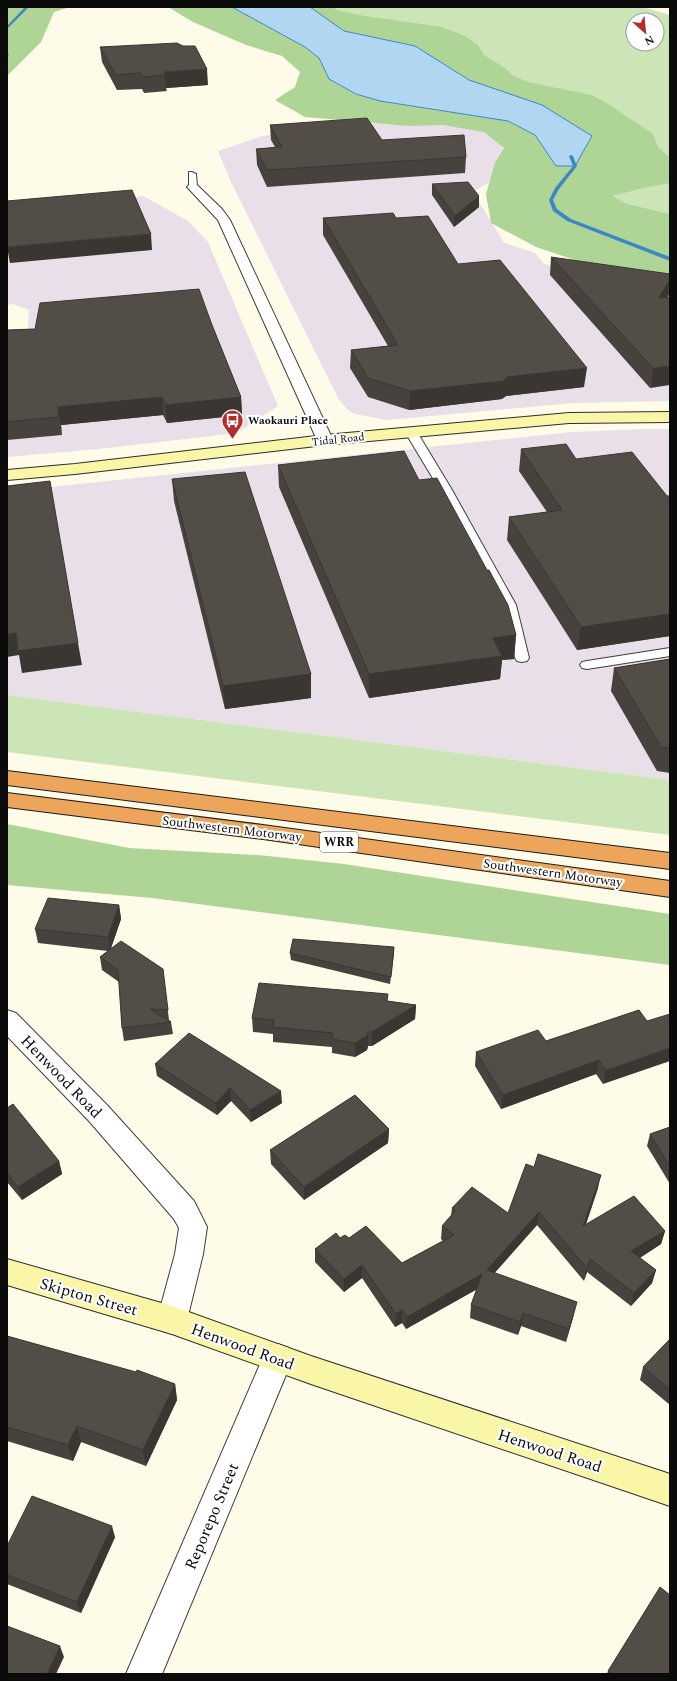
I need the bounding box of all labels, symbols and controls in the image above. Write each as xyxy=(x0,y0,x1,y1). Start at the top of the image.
north arrow xyxy=(625,12,665,52)
text: N xyxy=(641,31,657,50)
bus stop icon: Waokauri Place xyxy=(219,407,245,440)
place label: Waokauri Place xyxy=(248,412,329,429)
street label: Tidal Road xyxy=(311,428,365,451)
street label: Southwestern Motorway xyxy=(161,811,304,848)
road number: WRR xyxy=(320,832,358,852)
street label: Southwestern Motorway xyxy=(482,853,625,893)
street label: Henwood Road xyxy=(15,1029,108,1124)
street label: Skipton Street xyxy=(37,1272,141,1322)
street label: Henwood Road xyxy=(188,1317,298,1377)
street label: Henwood Road xyxy=(494,1423,605,1479)
street label: Reporepo Street xyxy=(179,1459,245,1574)

